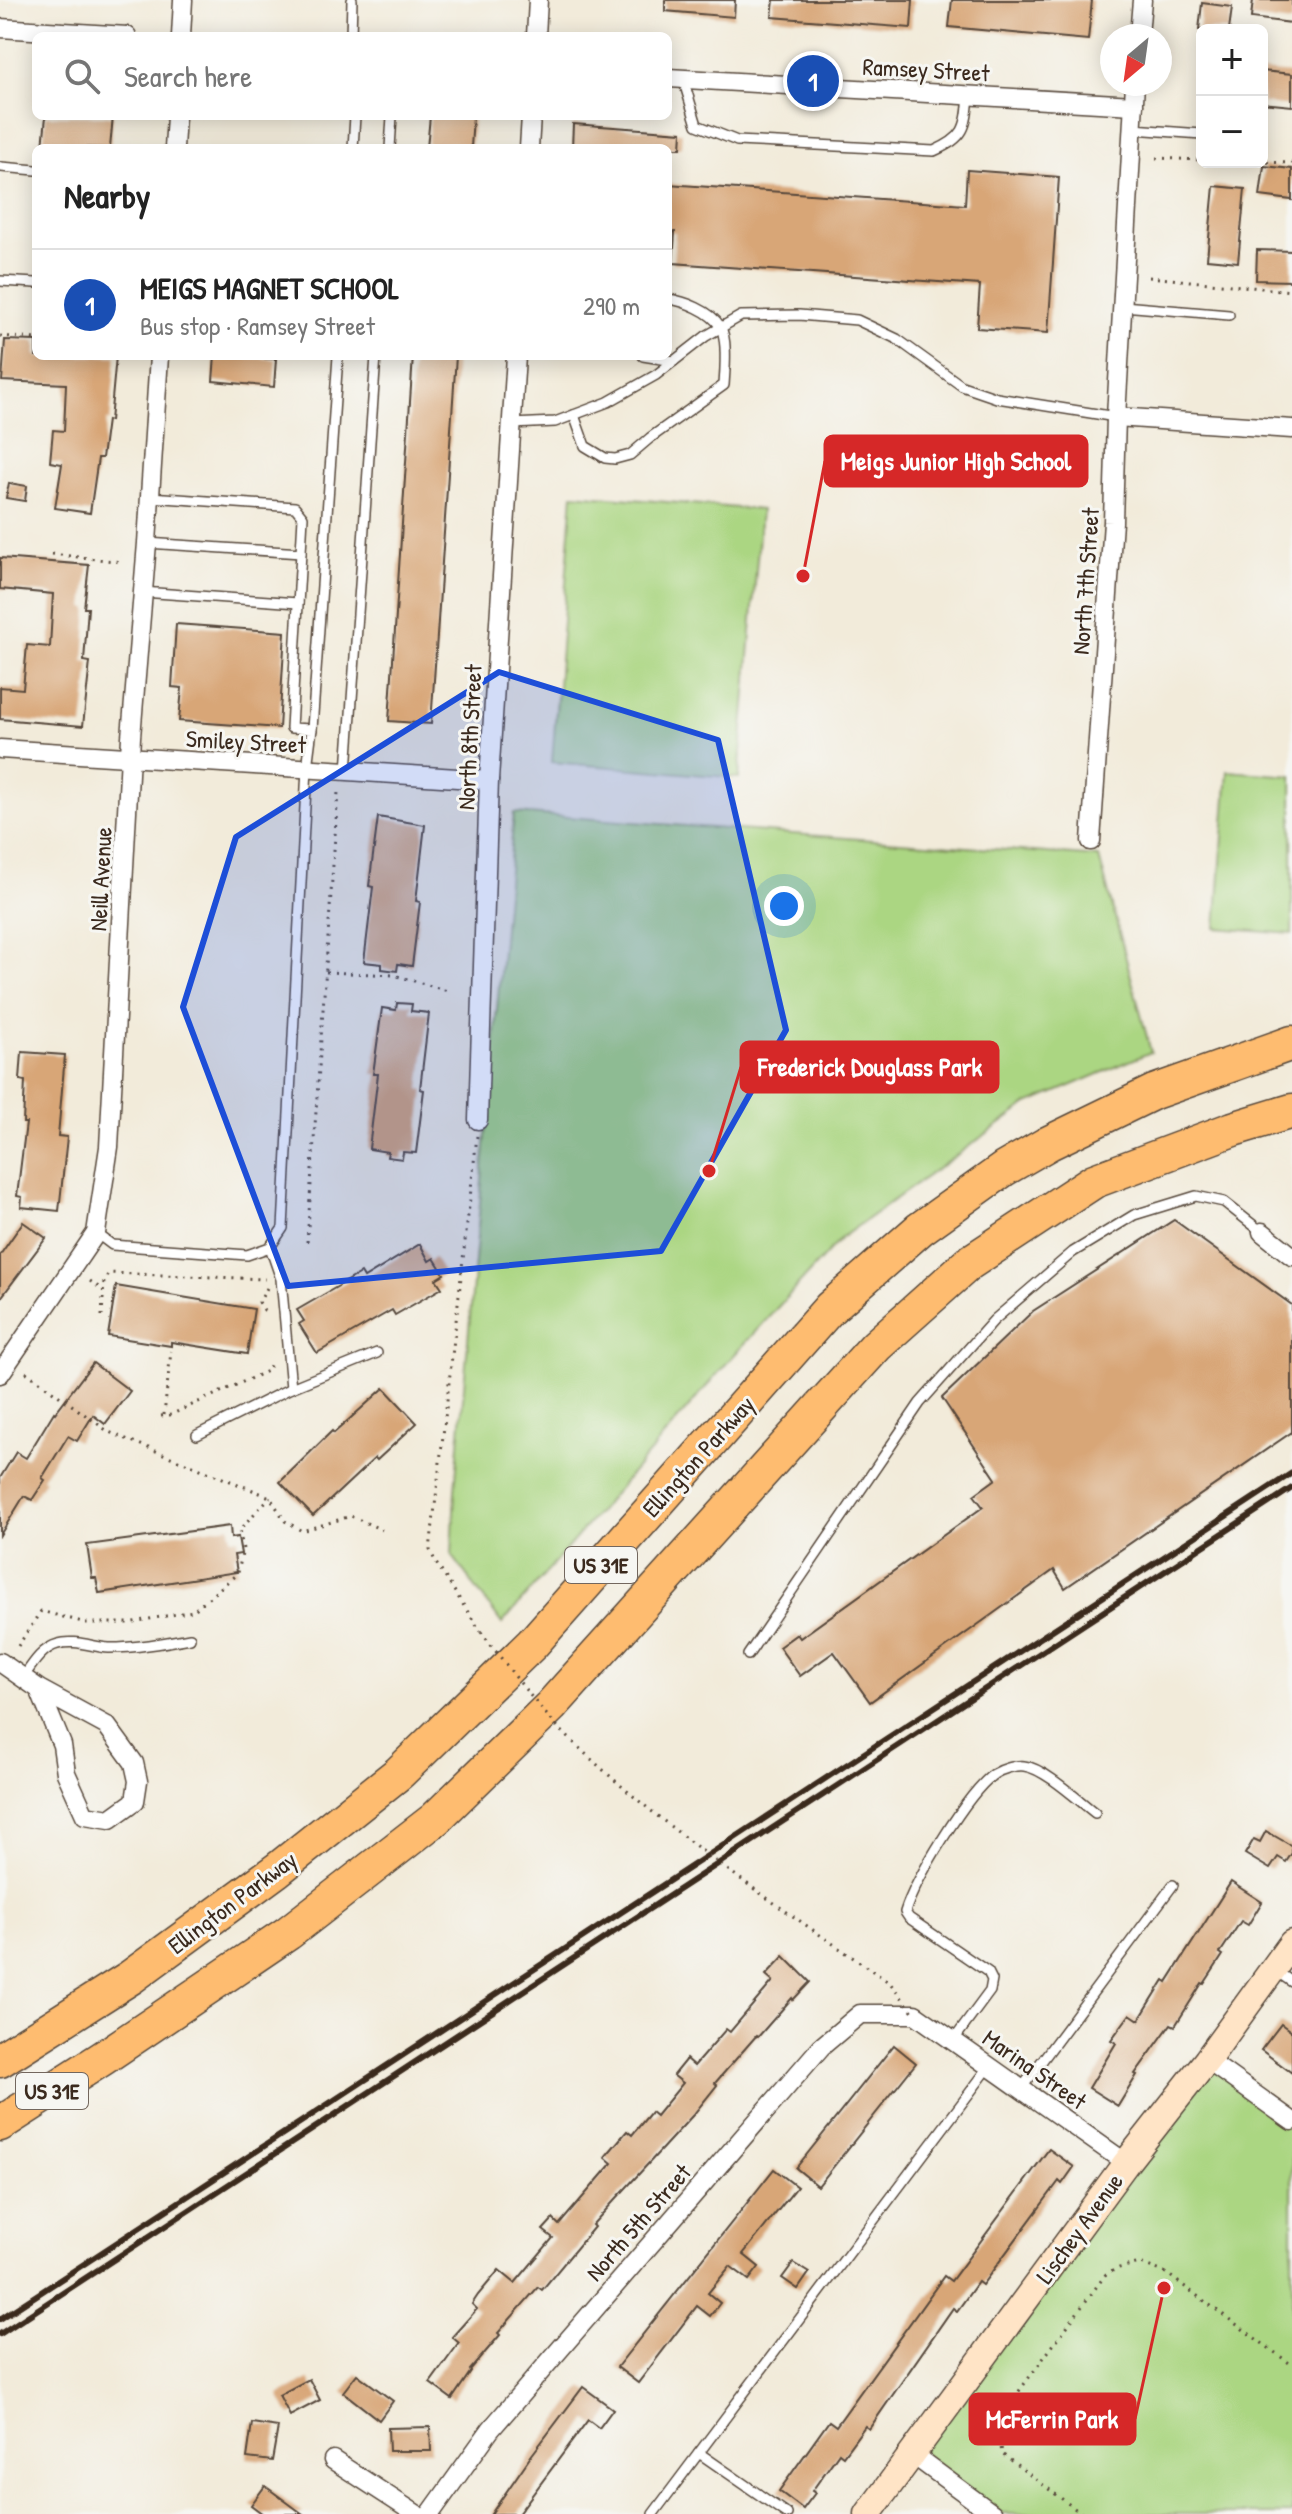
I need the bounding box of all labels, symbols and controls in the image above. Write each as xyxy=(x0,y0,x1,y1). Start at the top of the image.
north arrow xyxy=(1100,24,1172,96)
map controls xyxy=(1196,24,1268,168)
button: + xyxy=(1196,24,1268,96)
search box xyxy=(32,32,672,120)
street label: Ramsey Street xyxy=(862,50,991,88)
pin: 1 xyxy=(787,51,839,111)
icon: search xyxy=(60,54,104,98)
text: Search here xyxy=(124,56,252,96)
button: − xyxy=(1196,96,1268,168)
text: Nearby xyxy=(64,173,150,219)
text: MEIGS MAGNET SCHOOL xyxy=(140,268,399,308)
text: 1 xyxy=(85,288,95,323)
text: 290 m xyxy=(583,288,640,323)
text: Bus stop · Ramsey Street xyxy=(140,308,375,343)
callout: Meigs Junior High School xyxy=(825,436,1087,486)
text: Meigs Junior High School xyxy=(841,443,1072,479)
street label: North 7th Street xyxy=(1064,506,1106,656)
street label: North 8th Street xyxy=(449,663,489,811)
street label: Smiley Street xyxy=(185,722,308,760)
street label: Neill Avenue xyxy=(81,826,119,932)
your location xyxy=(764,886,804,926)
callout: Frederick Douglass Park xyxy=(741,1042,998,1092)
text: Frederick Douglass Park xyxy=(757,1049,983,1085)
street label: Ellington Parkway xyxy=(635,1388,761,1524)
road number: US 31E xyxy=(565,1547,637,1583)
street label: Ellington Parkway xyxy=(161,1843,303,1961)
street label: Marina Street xyxy=(977,2021,1094,2117)
road number: US 31E xyxy=(16,2073,88,2109)
street label: North 5th Street xyxy=(578,2156,698,2287)
street label: Lischey Avenue xyxy=(1028,2166,1130,2290)
callout: McFerrin Park xyxy=(970,2394,1135,2444)
text: McFerrin Park xyxy=(986,2401,1119,2436)

